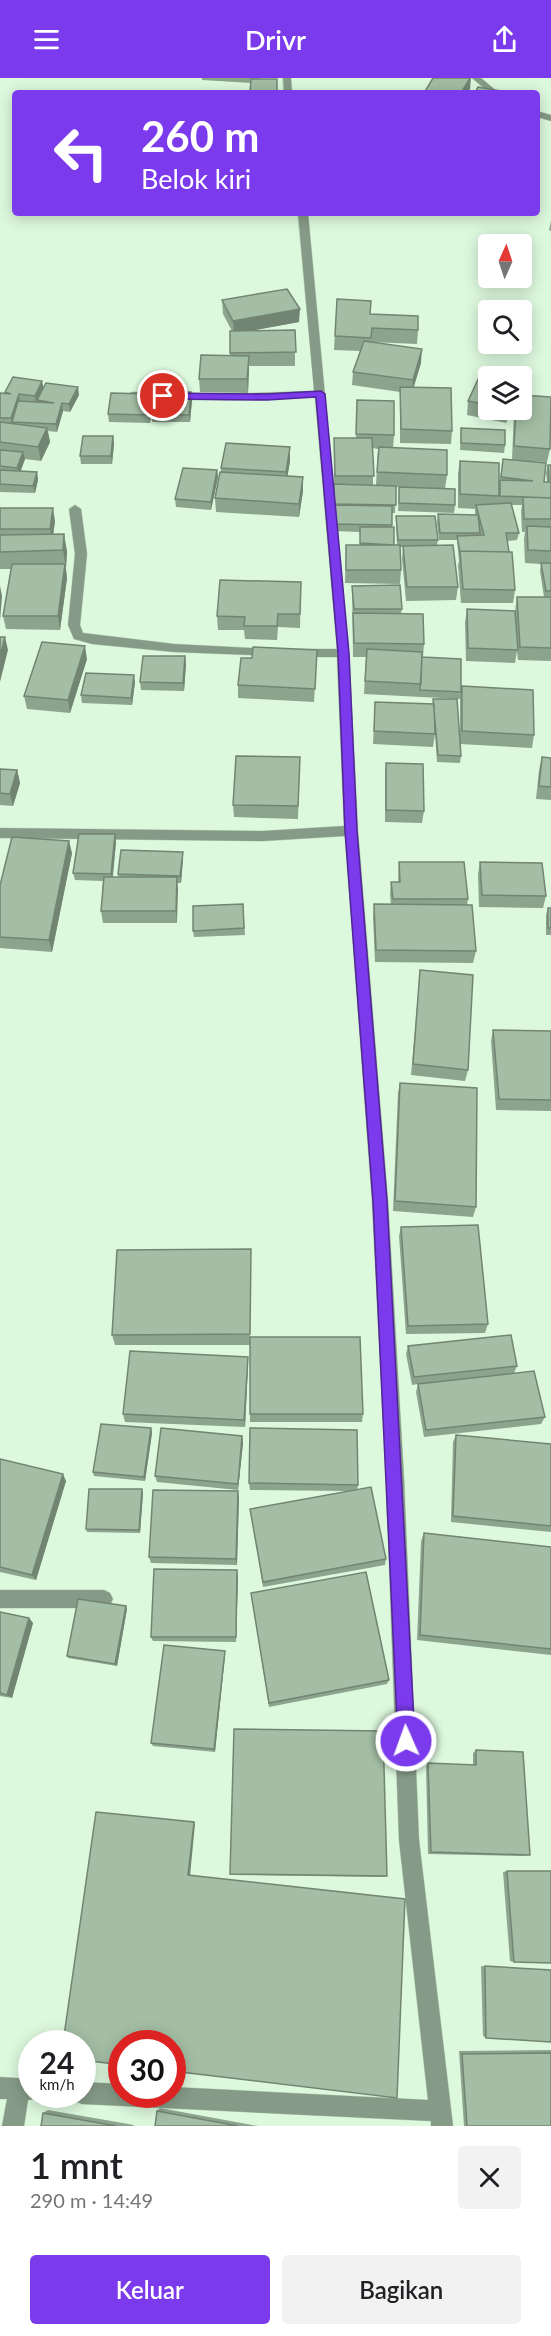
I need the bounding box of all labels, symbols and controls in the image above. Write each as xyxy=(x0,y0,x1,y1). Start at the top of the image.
icon: menu xyxy=(30,23,63,56)
text: Drivr xyxy=(245,23,306,56)
icon: share xyxy=(488,23,521,56)
text: 260 m xyxy=(141,111,259,161)
icon: left xyxy=(42,114,120,192)
text: Belok kiri xyxy=(141,162,251,195)
north arrow xyxy=(478,234,532,288)
map controls xyxy=(478,234,532,420)
button: search xyxy=(478,300,532,354)
button: layers xyxy=(478,366,532,420)
pin xyxy=(137,370,188,421)
icon: arrive xyxy=(146,379,179,412)
position arrow xyxy=(374,1709,438,1773)
speed limit sign: 30 xyxy=(108,2030,186,2108)
text: 24 xyxy=(40,2044,74,2080)
text: km/h xyxy=(39,2075,75,2093)
text: 1 mnt xyxy=(30,2143,123,2187)
button: close xyxy=(458,2146,521,2209)
text: 290 m · 14:49 xyxy=(30,2188,153,2212)
button: Keluar xyxy=(30,2255,270,2324)
button: Bagikan xyxy=(282,2255,521,2324)

